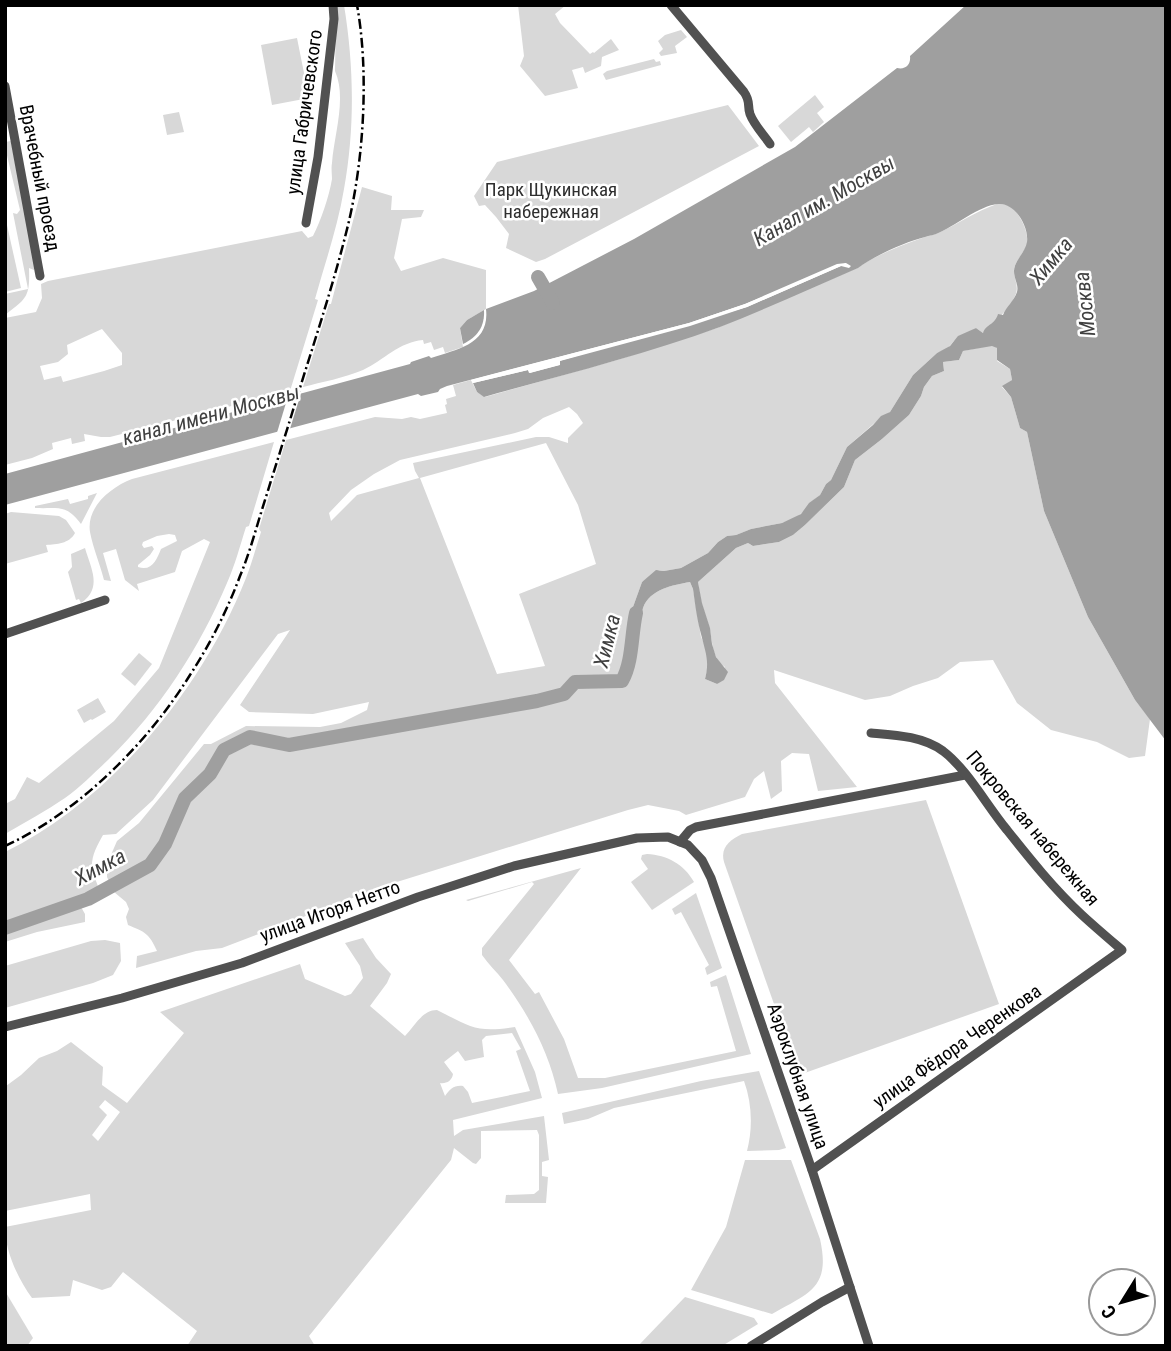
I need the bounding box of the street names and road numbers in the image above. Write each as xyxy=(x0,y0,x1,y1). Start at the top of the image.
street label: улица Габричевского xyxy=(281,28,327,196)
street label: Врачебный проезд xyxy=(15,103,65,253)
street label: Покровская набережная xyxy=(961,746,1105,910)
street label: улица Игоря Нетто xyxy=(257,875,403,947)
street label: улица Фёдора Черенкова xyxy=(868,979,1046,1113)
street label: Аэроклубная улица xyxy=(762,1000,834,1152)

